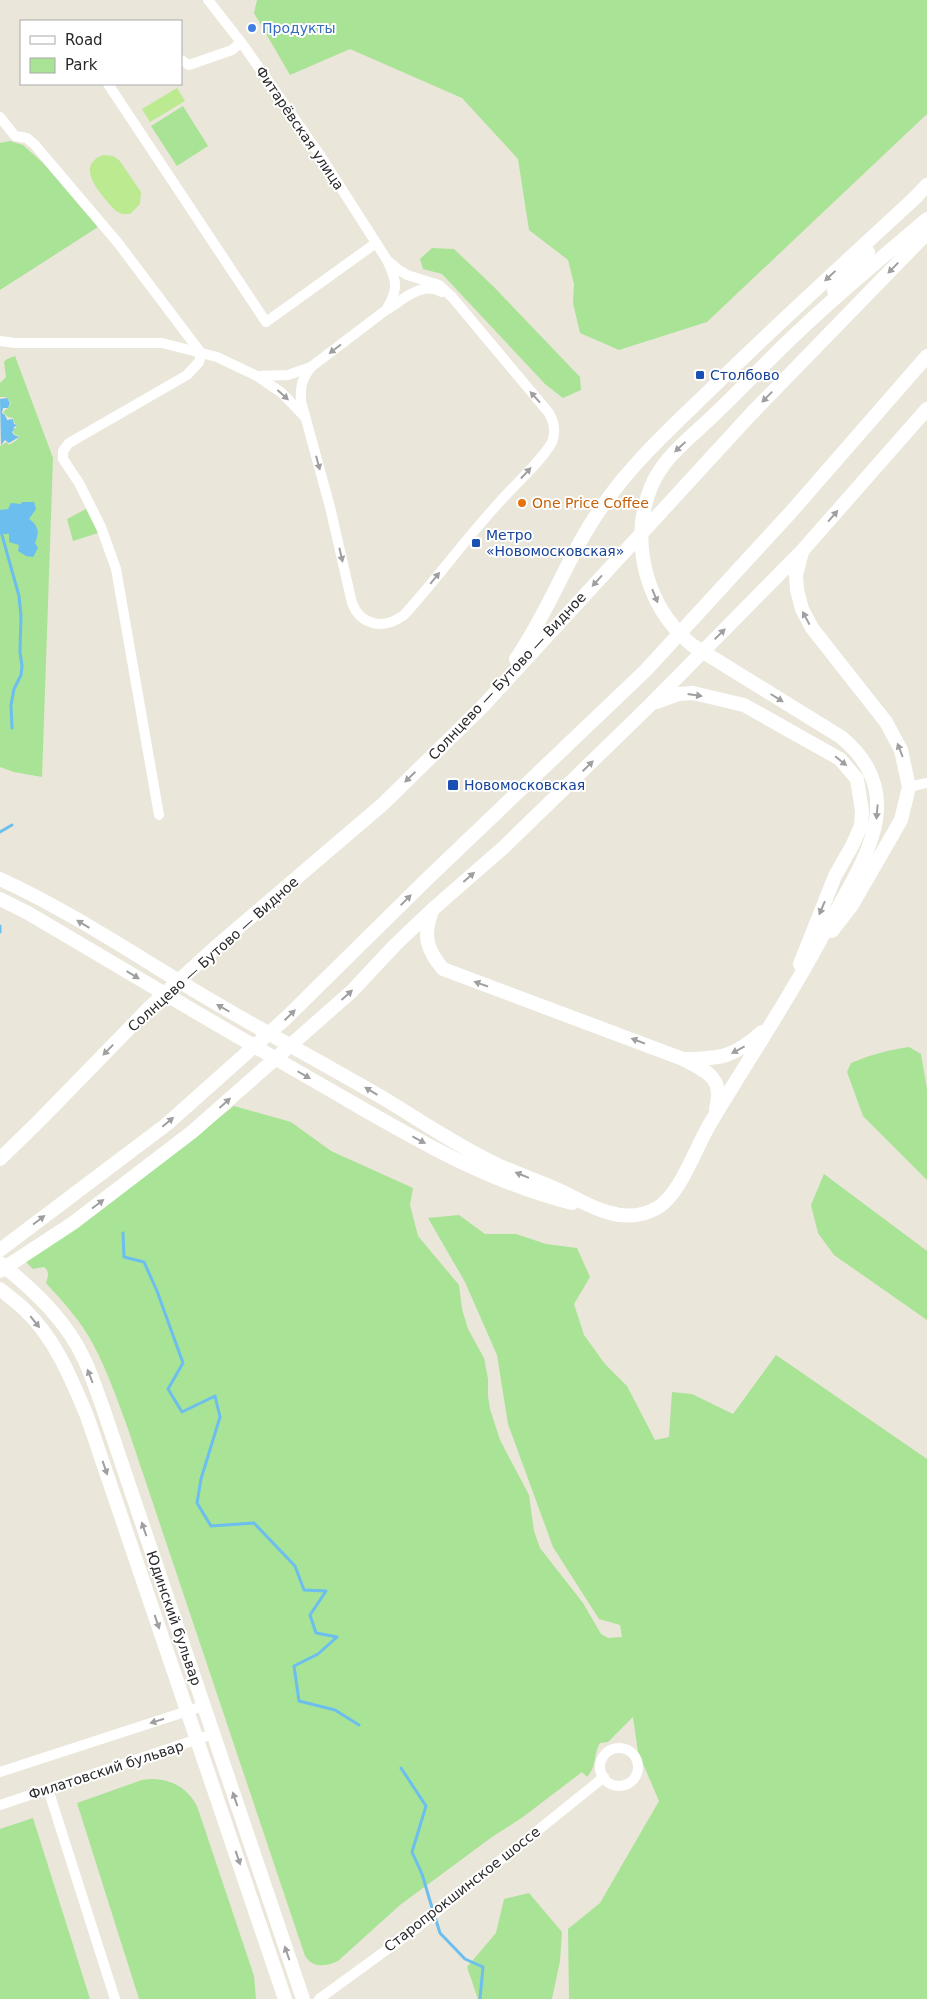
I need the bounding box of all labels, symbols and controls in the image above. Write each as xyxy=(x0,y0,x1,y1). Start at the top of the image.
legend xyxy=(20,20,182,85)
place label: Продукты xyxy=(262,20,336,36)
marker: Продукты xyxy=(246,22,258,34)
text: Road xyxy=(65,31,103,49)
text: Park xyxy=(65,56,98,74)
street label: Фитарёвская улица xyxy=(253,63,347,193)
one-way arrow xyxy=(887,262,899,274)
one-way arrow xyxy=(823,271,836,282)
one-way arrow xyxy=(328,344,342,354)
place label: Столбово xyxy=(710,367,779,383)
marker: Столбово xyxy=(694,369,706,381)
one-way arrow xyxy=(276,389,288,401)
one-way arrow xyxy=(529,390,540,403)
one-way arrow xyxy=(761,391,773,403)
one-way arrow xyxy=(674,441,686,453)
one-way arrow xyxy=(314,455,322,470)
one-way arrow xyxy=(520,467,532,479)
place label: One Price Coffee xyxy=(532,495,649,511)
marker: One Price Coffee xyxy=(516,497,528,509)
one-way arrow xyxy=(827,510,838,523)
place label: Метро «Новомосковская» xyxy=(486,527,624,559)
marker: Метро «Новомосковская» xyxy=(470,537,482,549)
one-way arrow xyxy=(337,547,345,563)
one-way arrow xyxy=(430,572,441,585)
one-way arrow xyxy=(591,574,603,586)
street label: Солнцево — Бутово — Видное xyxy=(425,589,589,763)
one-way arrow xyxy=(651,589,659,604)
one-way arrow xyxy=(802,610,810,625)
one-way arrow xyxy=(714,628,726,640)
one-way arrow xyxy=(688,691,704,699)
one-way arrow xyxy=(771,693,784,702)
one-way arrow xyxy=(896,742,904,757)
one-way arrow xyxy=(835,756,848,767)
one-way arrow xyxy=(581,760,593,772)
one-way arrow xyxy=(405,771,417,783)
place label: Новомосковская xyxy=(464,777,585,793)
marker: Новомосковская xyxy=(446,778,460,792)
one-way arrow xyxy=(872,804,880,820)
one-way arrow xyxy=(463,871,475,883)
street label: Солнцево — Бутово — Видное xyxy=(125,873,301,1035)
one-way arrow xyxy=(400,895,412,907)
one-way arrow xyxy=(818,901,826,916)
one-way arrow xyxy=(77,920,90,929)
one-way arrow xyxy=(127,971,140,980)
one-way arrow xyxy=(474,980,489,987)
one-way arrow xyxy=(340,990,353,1001)
one-way arrow xyxy=(216,1003,230,1012)
one-way arrow xyxy=(284,1009,296,1021)
one-way arrow xyxy=(630,1037,645,1045)
one-way arrow xyxy=(102,1044,114,1056)
one-way arrow xyxy=(730,1046,745,1054)
one-way arrow xyxy=(297,1071,310,1080)
one-way arrow xyxy=(364,1087,377,1096)
one-way arrow xyxy=(219,1098,232,1109)
one-way arrow xyxy=(162,1116,174,1128)
one-way arrow xyxy=(412,1136,426,1144)
one-way arrow xyxy=(514,1171,529,1179)
one-way arrow xyxy=(91,1199,104,1210)
one-way arrow xyxy=(32,1215,45,1226)
one-way arrow xyxy=(30,1316,41,1329)
one-way arrow xyxy=(86,1368,93,1383)
one-way arrow xyxy=(101,1461,109,1476)
one-way arrow xyxy=(139,1521,147,1536)
street label: Юдинский бульвар xyxy=(143,1548,205,1688)
one-way arrow xyxy=(154,1614,162,1629)
one-way arrow xyxy=(149,1717,164,1725)
street label: Филатовский бульвар xyxy=(26,1737,186,1803)
one-way arrow xyxy=(230,1791,238,1806)
street label: Старопрокшинское шоссе xyxy=(381,1823,543,1955)
one-way arrow xyxy=(235,1851,242,1866)
one-way arrow xyxy=(282,1945,290,1960)

